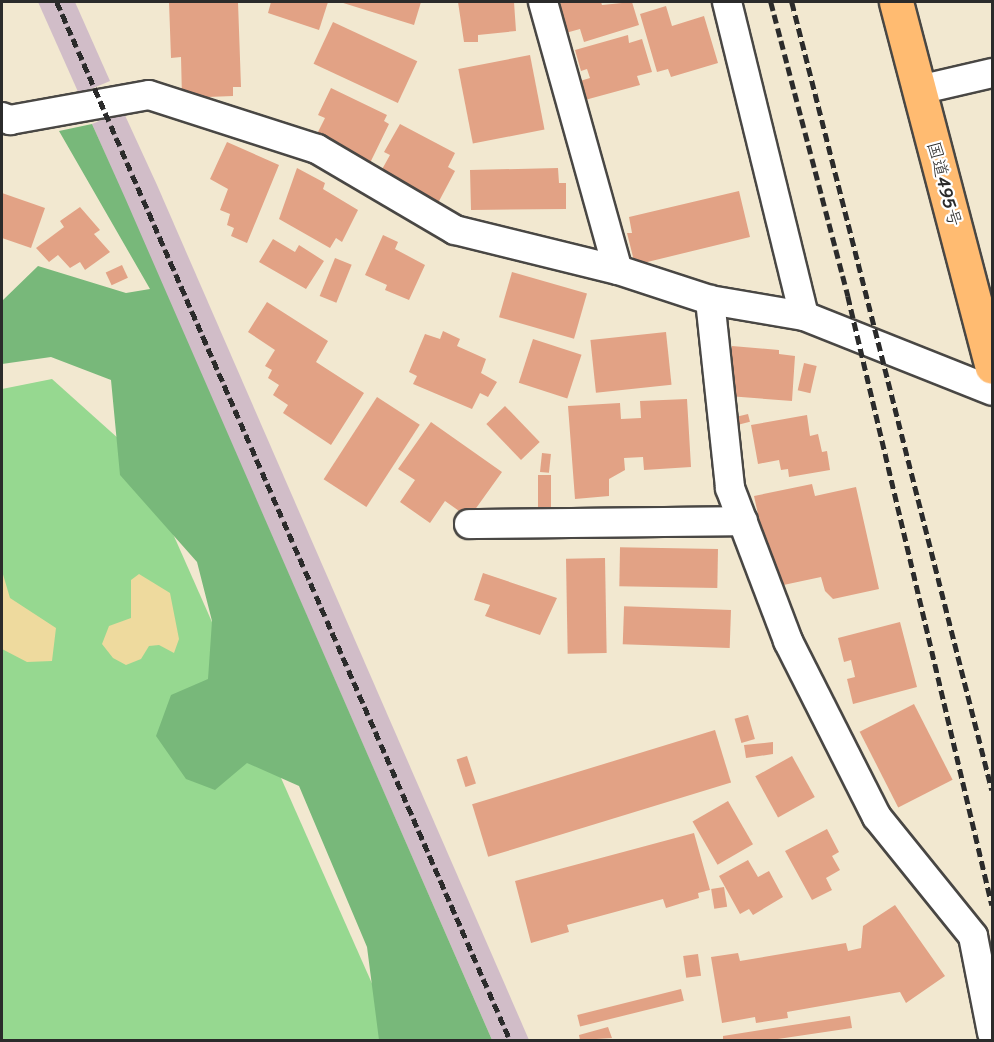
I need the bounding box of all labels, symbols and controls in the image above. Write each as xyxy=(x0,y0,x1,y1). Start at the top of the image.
street label: 国道495号 xyxy=(922,139,966,229)

